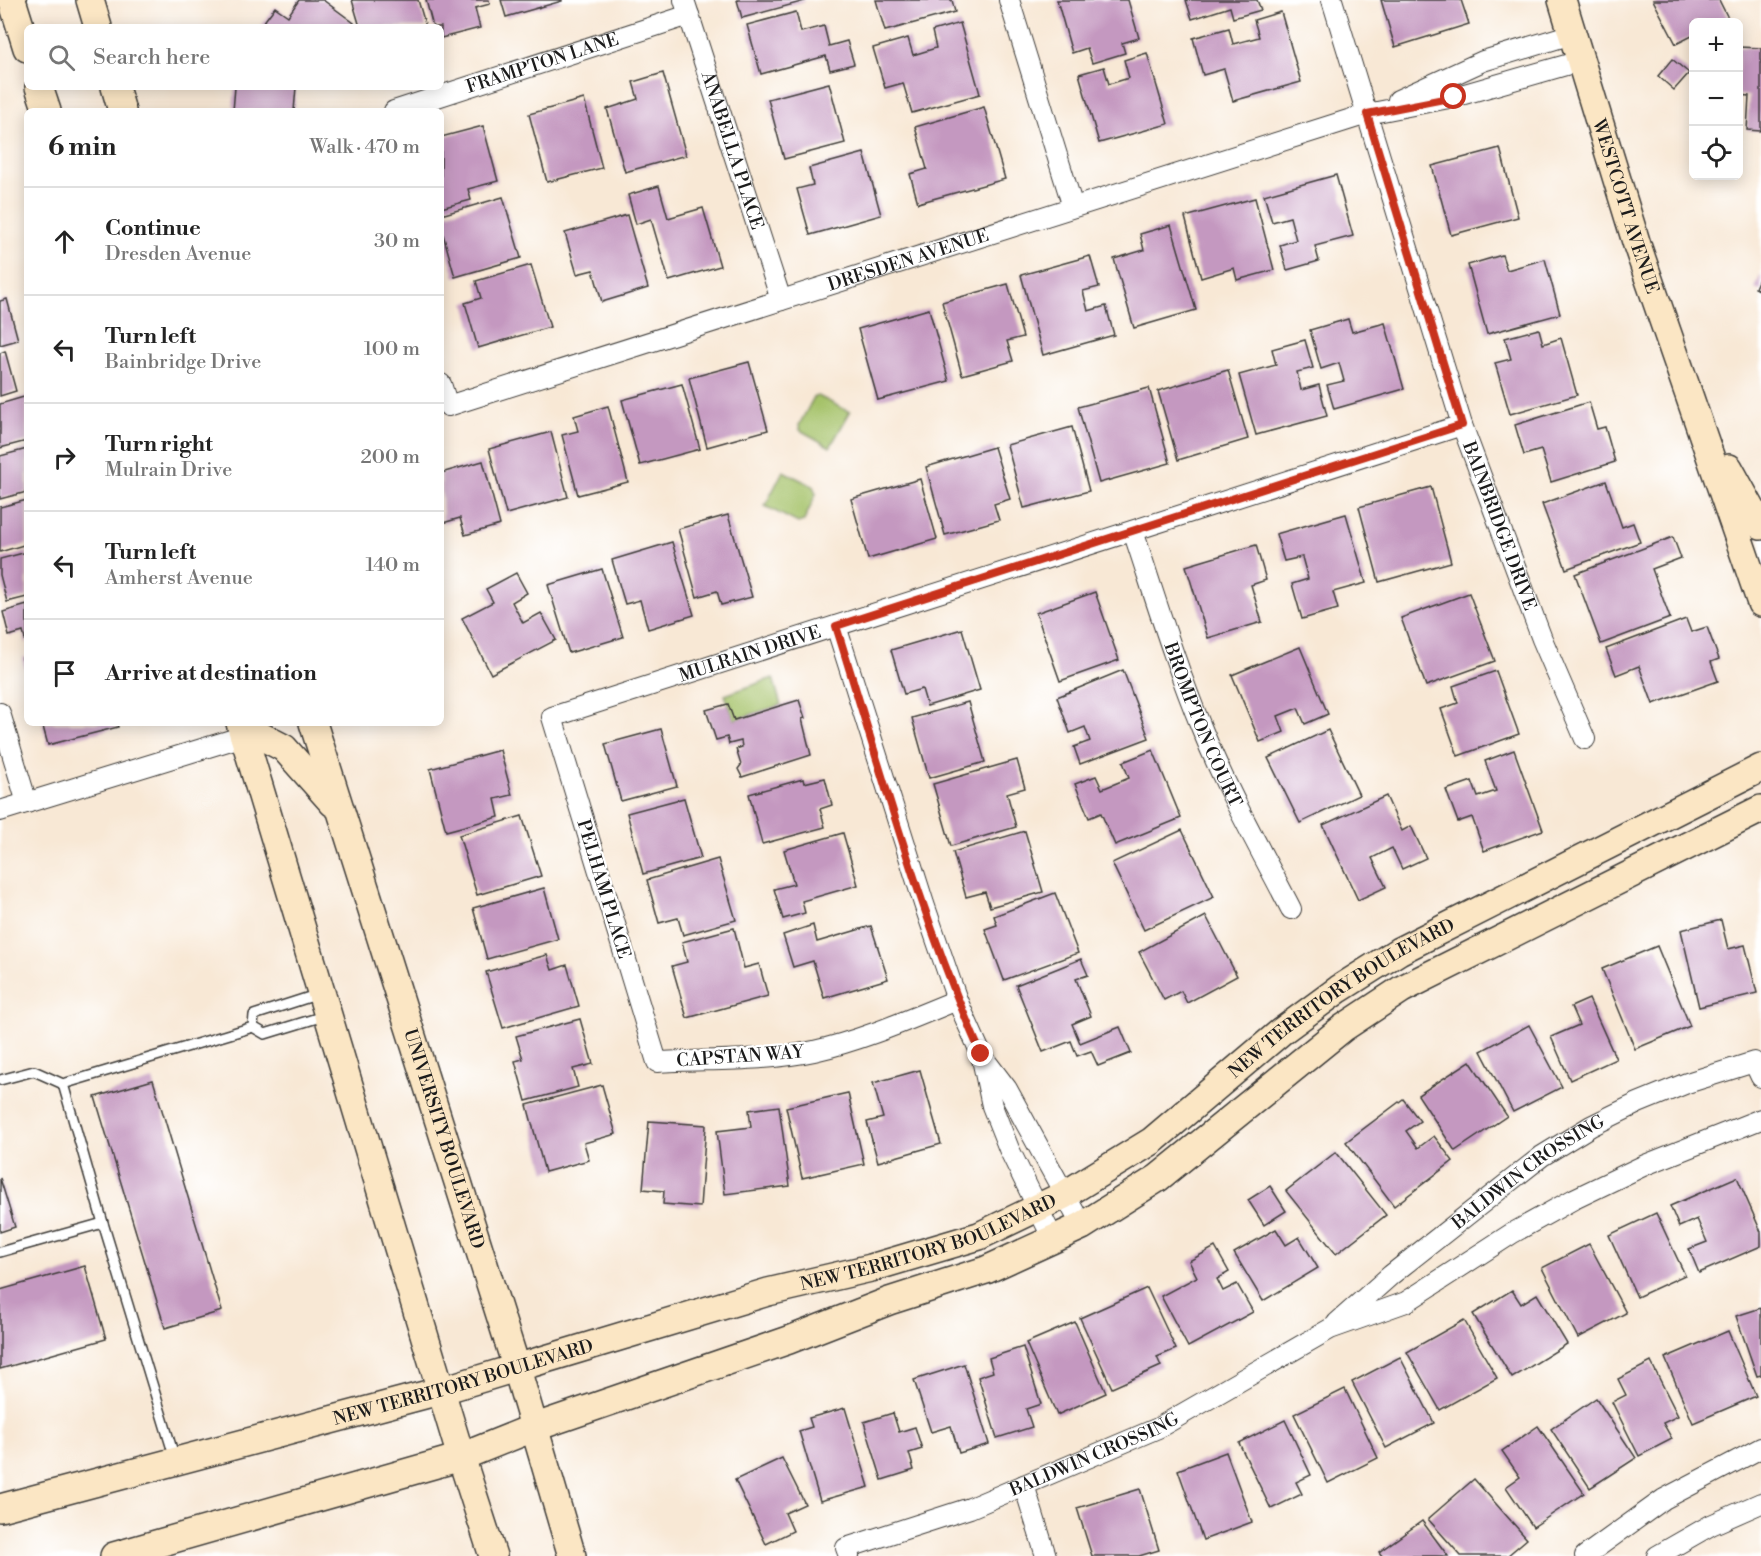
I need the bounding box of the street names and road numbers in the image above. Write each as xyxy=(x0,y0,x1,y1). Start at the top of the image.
street label: FRAMPTON LANE xyxy=(463,28,622,99)
street label: ANABELLA PLACE xyxy=(696,68,768,232)
street label: WESTCOTT AVENUE xyxy=(1587,115,1664,297)
street label: DRESDEN AVENUE xyxy=(825,224,992,297)
street label: BAINBRIDGE DRIVE xyxy=(1457,437,1541,614)
street label: MULRAIN DRIVE xyxy=(676,620,824,688)
street label: BROMPTON COURT xyxy=(1158,639,1247,811)
street label: PELHAM PLACE xyxy=(571,817,636,961)
street label: NEW TERRITORY BOULEVARD xyxy=(1224,914,1459,1083)
street label: UNIVERSITY BOULEVARD xyxy=(398,1026,489,1252)
street label: CAPSTAN WAY xyxy=(676,1040,806,1072)
street label: BALDWIN CROSSING xyxy=(1447,1110,1609,1235)
street label: NEW TERRITORY BOULEVARD xyxy=(798,1189,1060,1296)
street label: NEW TERRITORY BOULEVARD xyxy=(331,1334,596,1431)
street label: BALDWIN CROSSING xyxy=(1005,1407,1184,1502)

